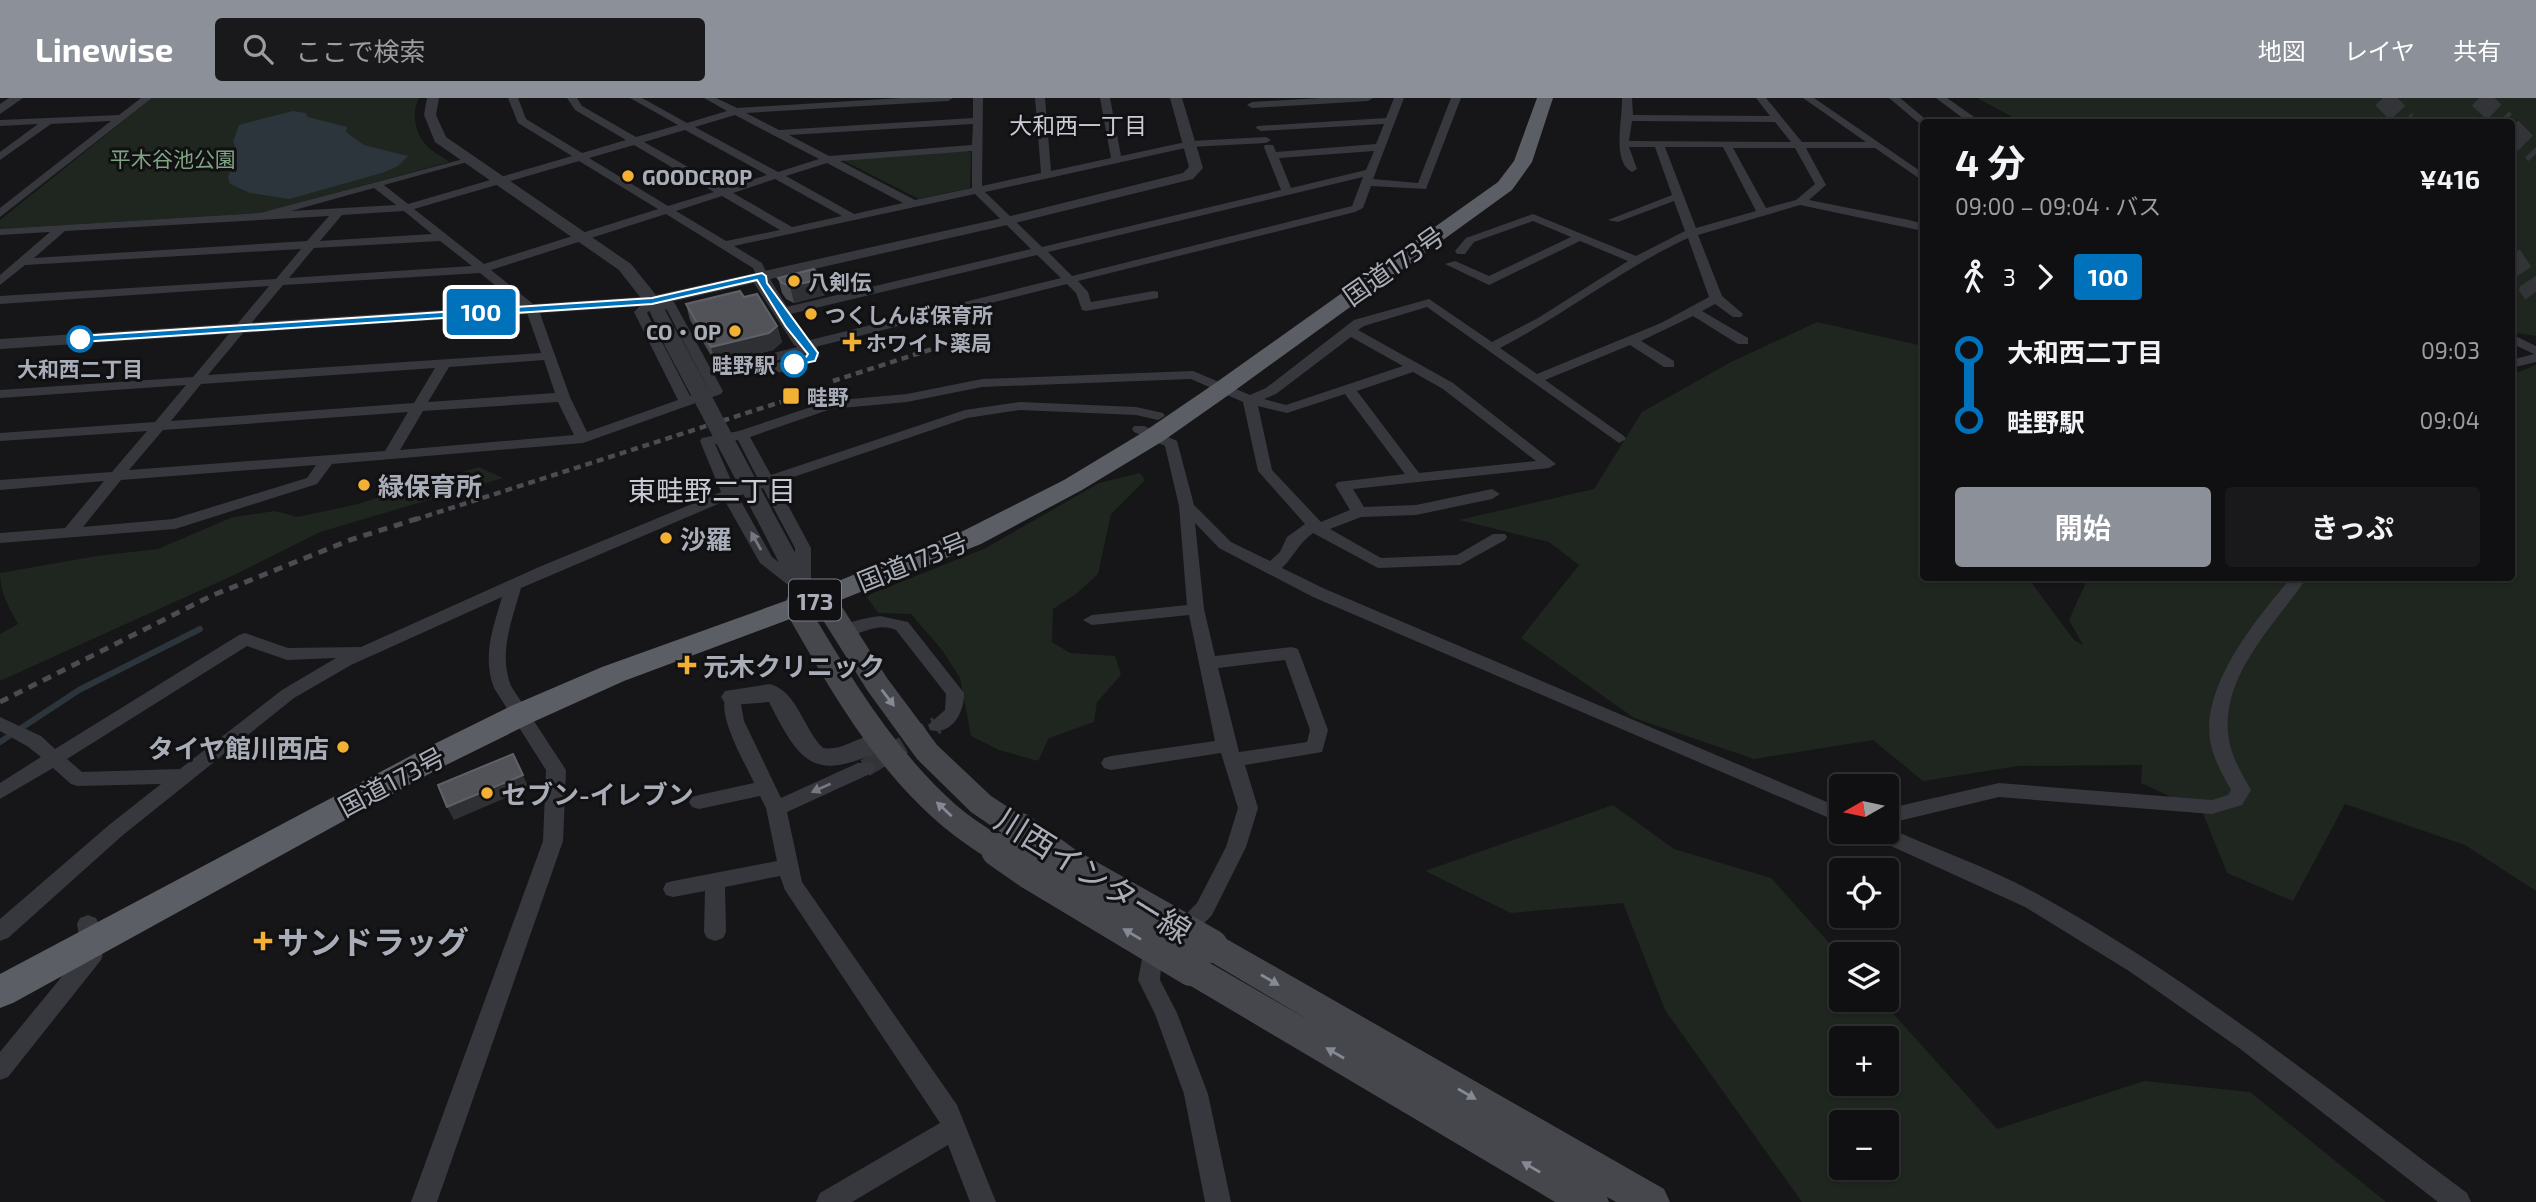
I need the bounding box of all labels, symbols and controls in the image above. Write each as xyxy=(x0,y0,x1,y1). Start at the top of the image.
search box xyxy=(215,18,705,81)
text: Linewise xyxy=(35,29,173,69)
icon: search xyxy=(239,30,277,68)
text: ここで検索 xyxy=(295,35,425,66)
text: 地図 xyxy=(2258,36,2306,65)
text: レイヤ xyxy=(2344,36,2415,65)
text: 共有 xyxy=(2453,36,2501,65)
district label: 大和西一丁目 xyxy=(1009,111,1147,139)
text: 4 分 xyxy=(1955,139,2025,185)
park label: 平木谷池公園 xyxy=(110,146,236,171)
text: ¥416 xyxy=(2420,163,2480,194)
place label: GOODCROP xyxy=(642,164,752,189)
marker: GOODCROP xyxy=(620,168,636,184)
text: 09:00 – 09:04 · バス xyxy=(1955,192,2161,220)
street label: 国道173号 xyxy=(1337,219,1449,311)
icon: walk xyxy=(1955,258,1993,296)
icon: forward xyxy=(2026,258,2064,296)
text: 100 xyxy=(2088,262,2128,291)
text: 3 xyxy=(2003,263,2016,291)
place label: 八剣伝 xyxy=(808,269,872,294)
marker: 八剣伝 xyxy=(786,273,802,289)
line badge: 100 xyxy=(441,289,521,335)
text: 100 xyxy=(461,297,501,326)
place label: つくしんぼ保育所 xyxy=(825,302,993,327)
marker: つくしんぼ保育所 xyxy=(803,306,819,322)
place label: CO・OP xyxy=(646,319,721,344)
marker: CO・OP xyxy=(727,323,743,339)
marker: 大和西二丁目 xyxy=(67,326,93,352)
place label: ホワイト薬局 xyxy=(866,330,992,355)
marker: ホワイト薬局 xyxy=(844,334,860,350)
text: 大和西二丁目 xyxy=(2007,336,2163,367)
text: 09:03 xyxy=(2421,336,2480,364)
marker: 畦野駅 xyxy=(781,351,807,377)
place label: 畦野駅 xyxy=(712,352,775,377)
place label: 大和西二丁目 xyxy=(17,356,143,381)
place label: 畦野 xyxy=(807,384,849,409)
marker: 畦野 xyxy=(781,386,801,406)
text: 畦野駅 xyxy=(2007,406,2085,437)
text: 09:04 xyxy=(2420,406,2480,434)
place label: 緑保育所 xyxy=(378,470,482,501)
district label: 東畦野二丁目 xyxy=(628,473,796,507)
marker: 緑保育所 xyxy=(356,477,372,493)
button: 開始 xyxy=(1955,487,2211,567)
button: きっぷ xyxy=(2225,487,2480,567)
place label: 沙羅 xyxy=(680,523,732,554)
street label: 国道173号 xyxy=(852,525,972,597)
marker: 沙羅 xyxy=(658,530,674,546)
one-way arrow xyxy=(750,532,762,551)
road number: 173 xyxy=(789,579,841,620)
place label: 元木クリニック xyxy=(703,650,885,681)
marker: 元木クリニック xyxy=(677,655,697,675)
one-way arrow xyxy=(880,689,895,707)
place label: タイヤ館川西店 xyxy=(148,732,329,763)
marker: タイヤ館川西店 xyxy=(335,739,351,755)
street label: 国道173号 xyxy=(332,740,450,822)
north arrow xyxy=(1829,774,1899,844)
map controls xyxy=(1829,774,1899,1180)
place label: セブン-イレブン xyxy=(501,778,694,809)
one-way arrow xyxy=(810,783,831,794)
marker: セブン-イレブン xyxy=(479,785,495,801)
street label: 川西インター線 xyxy=(989,799,1199,949)
one-way arrow xyxy=(935,801,952,818)
button: locate xyxy=(1829,858,1899,928)
place label: サンドラッグ xyxy=(277,922,469,960)
one-way arrow xyxy=(1123,928,1142,941)
marker: サンドラッグ xyxy=(255,933,271,949)
button: layers xyxy=(1829,942,1899,1012)
one-way arrow xyxy=(1261,974,1280,986)
button: + xyxy=(1829,1026,1899,1096)
one-way arrow xyxy=(1325,1047,1344,1059)
one-way arrow xyxy=(1458,1088,1477,1100)
button: − xyxy=(1829,1110,1899,1180)
one-way arrow xyxy=(1522,1161,1541,1173)

